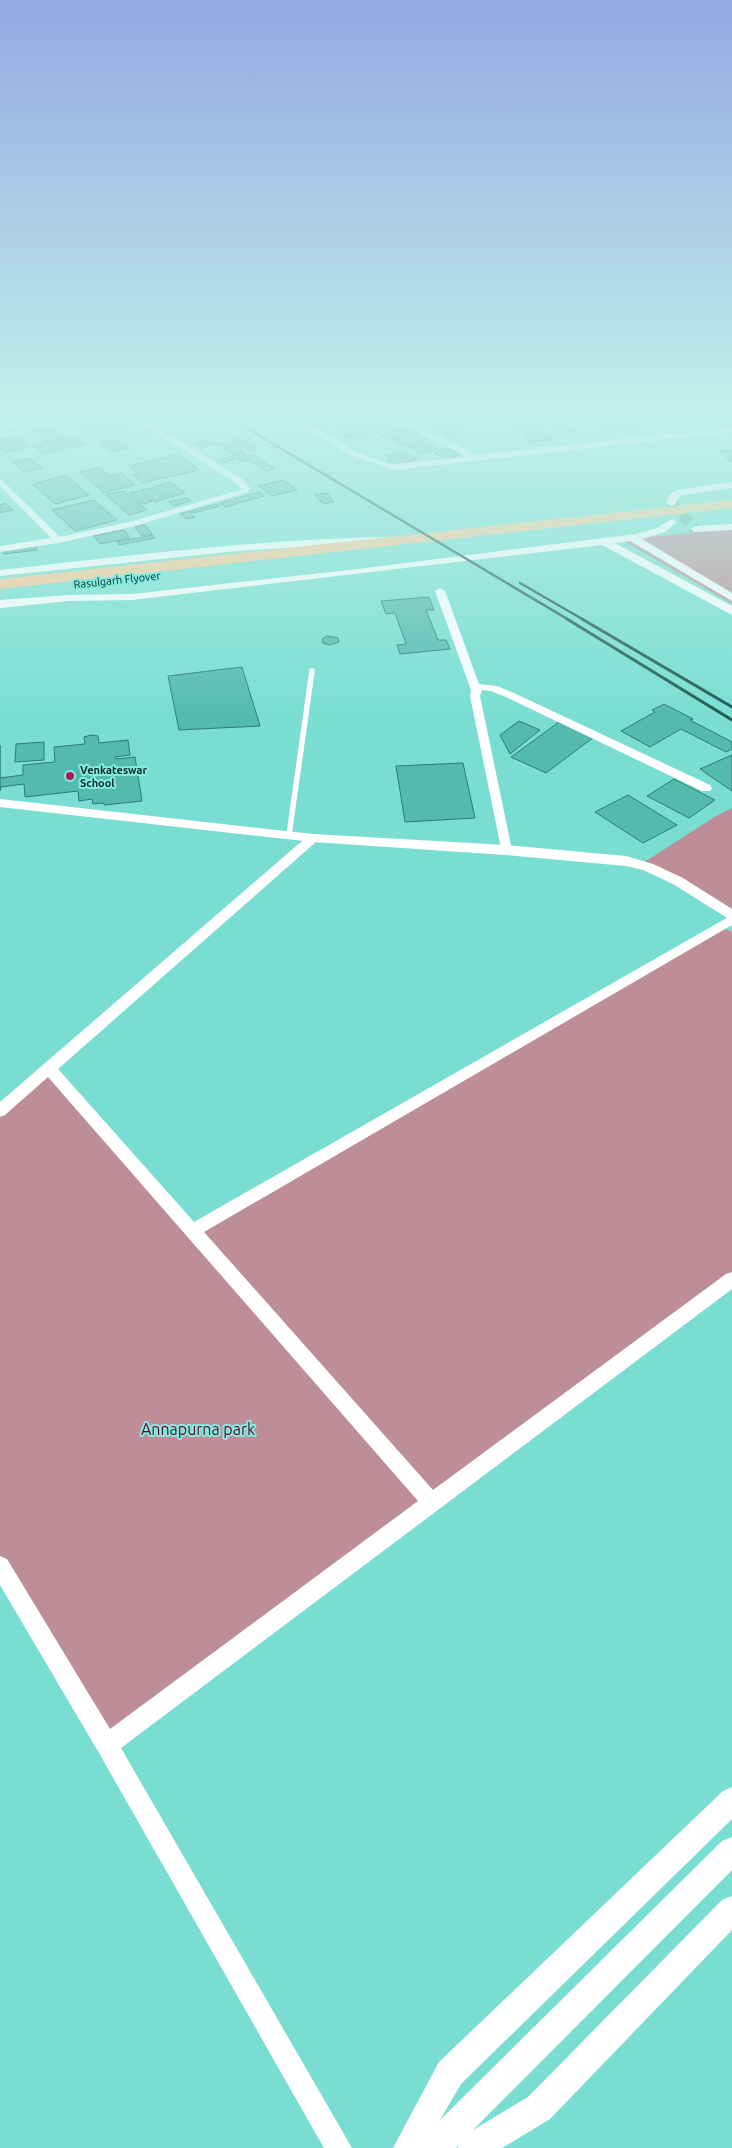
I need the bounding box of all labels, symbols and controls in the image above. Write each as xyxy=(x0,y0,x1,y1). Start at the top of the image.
street label: Rasulgarh Flyover xyxy=(73,569,162,591)
place label: Venkateswar School xyxy=(80,764,148,789)
marker: Venkateswar School xyxy=(64,770,76,782)
park label: Annapurna park xyxy=(141,1420,255,1438)

